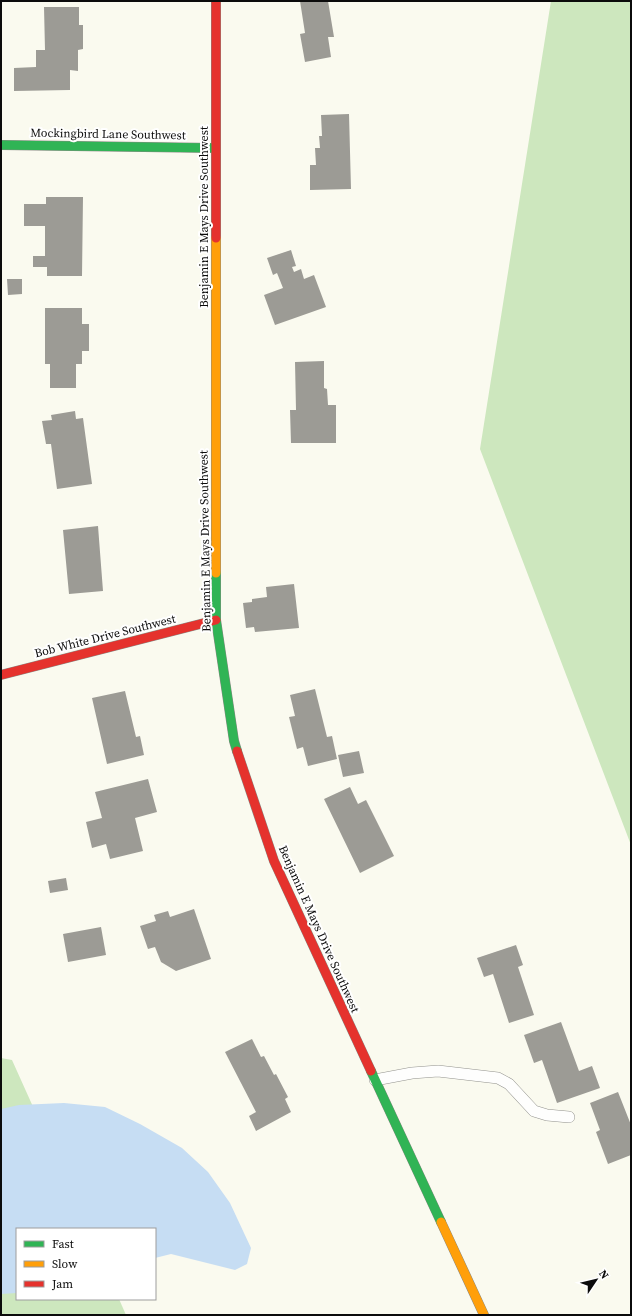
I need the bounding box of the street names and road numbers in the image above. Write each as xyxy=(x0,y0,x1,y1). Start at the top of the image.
street label: Mockingbird Lane Southwest xyxy=(30,125,186,143)
street label: Benjamin E Mays Drive Southwest xyxy=(196,126,212,308)
street label: Benjamin E Mays Drive Southwest xyxy=(195,450,215,632)
street label: Bob White Drive Southwest xyxy=(33,611,177,661)
street label: Benjamin E Mays Drive Southwest xyxy=(275,843,363,1015)

